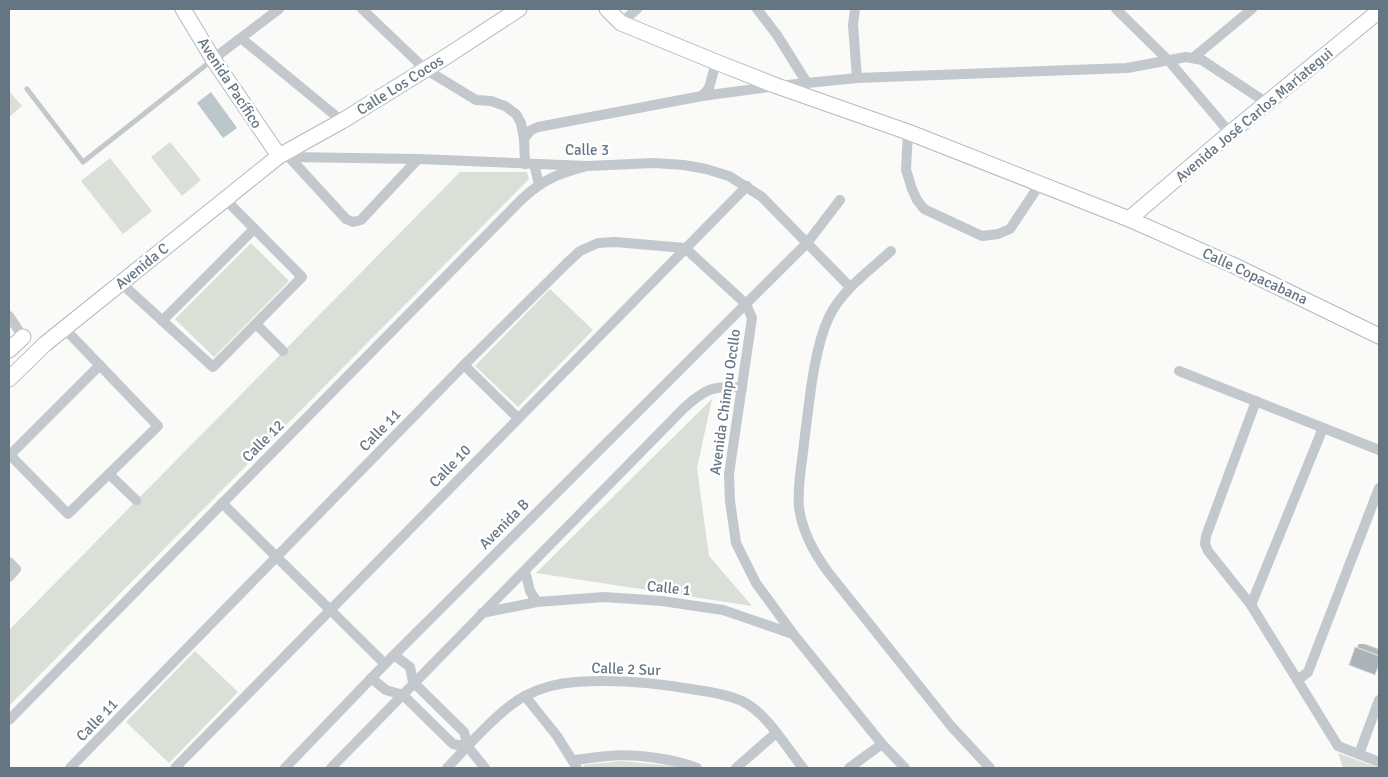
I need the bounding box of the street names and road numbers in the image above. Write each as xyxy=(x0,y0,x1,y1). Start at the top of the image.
street label: Avenida Pacífico xyxy=(194,34,266,132)
street label: Avenida José Carlos Mariategui xyxy=(1172,44,1336,186)
street label: Calle Los Cocos xyxy=(353,51,447,119)
street label: Calle 3 xyxy=(565,141,609,159)
street label: Avenida C xyxy=(112,239,172,293)
street label: Calle Copacabana xyxy=(1199,244,1311,308)
street label: Avenida Chimpu Occllo xyxy=(706,328,744,476)
street label: Calle 11 xyxy=(355,405,405,455)
street label: Calle 12 xyxy=(238,416,288,466)
street label: Calle 10 xyxy=(425,441,475,491)
street label: Avenida B xyxy=(475,495,533,553)
street label: Calle 1 xyxy=(646,577,692,599)
street label: Calle 2 Sur xyxy=(591,659,661,679)
street label: Calle 11 xyxy=(72,695,122,745)

